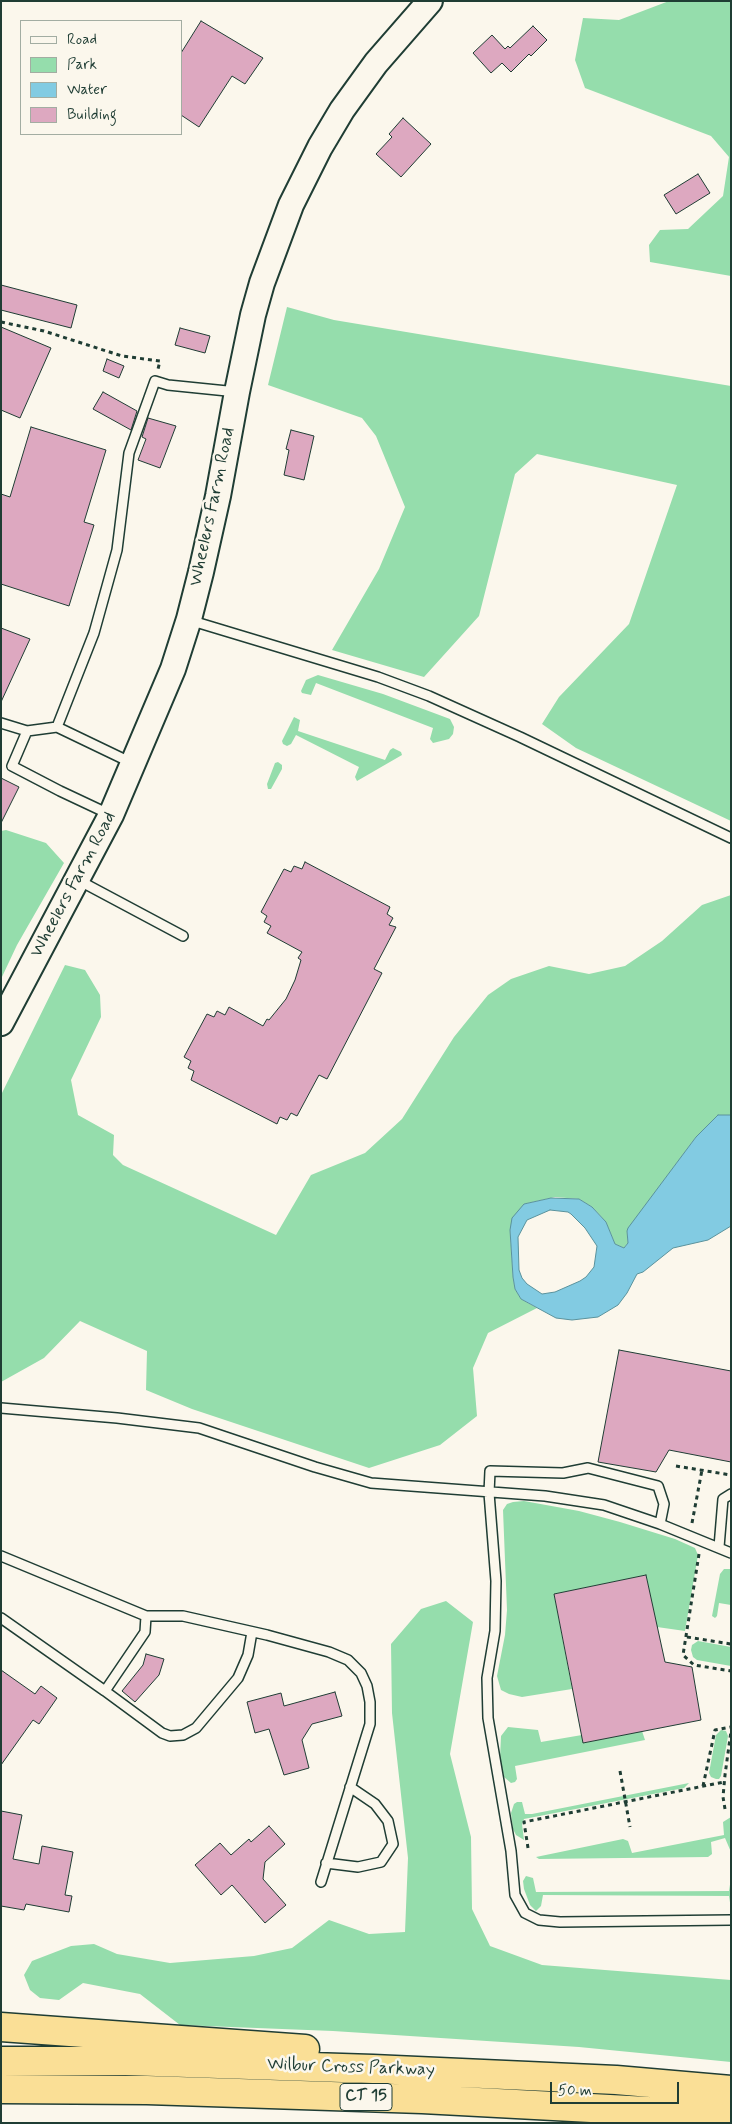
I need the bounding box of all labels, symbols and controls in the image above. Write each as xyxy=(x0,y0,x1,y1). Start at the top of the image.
legend xyxy=(20,20,182,135)
text: Road xyxy=(67,30,97,50)
text: Park xyxy=(67,55,97,75)
text: Water xyxy=(67,80,107,100)
text: Building xyxy=(67,105,117,125)
street label: Wheelers Farm Road xyxy=(186,426,240,588)
street label: Wheelers Farm Road xyxy=(26,809,122,961)
street label: Wilbur Cross Parkway xyxy=(267,2054,435,2082)
scale bar xyxy=(552,2072,681,2104)
text: 50 m xyxy=(558,2081,592,2101)
road number: CT 15 xyxy=(340,2084,392,2110)

